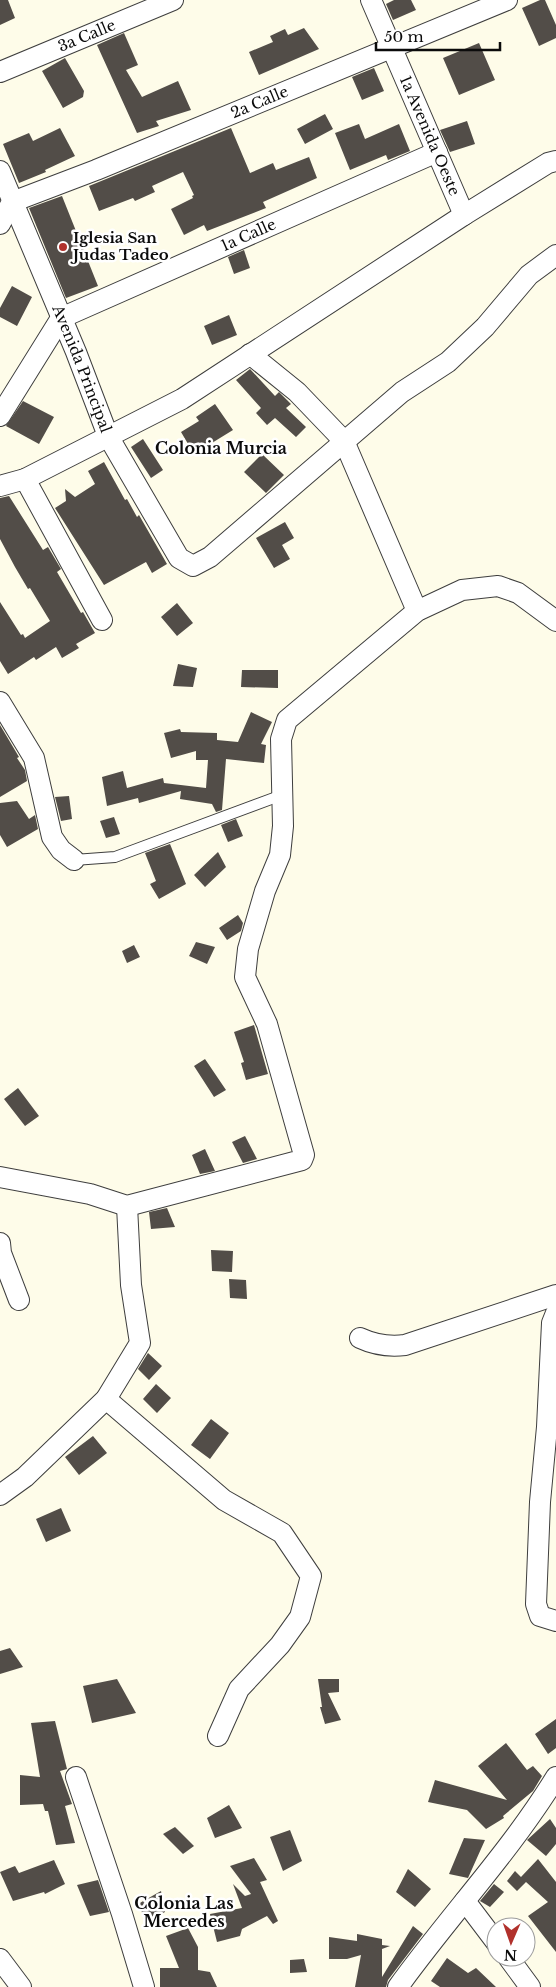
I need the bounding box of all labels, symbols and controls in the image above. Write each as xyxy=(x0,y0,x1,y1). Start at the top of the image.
street label: 3a Calle xyxy=(55,15,118,56)
scale bar xyxy=(376,20,500,52)
text: 50 m xyxy=(384,27,424,46)
street label: 1a Avenida Oeste xyxy=(396,73,464,198)
street label: 2a Calle xyxy=(228,82,291,122)
street label: 1a Calle xyxy=(218,214,279,255)
place label: Iglesia San Judas Tadeo xyxy=(70,228,169,264)
marker: Iglesia San Judas Tadeo xyxy=(57,241,69,253)
street label: Avenida Principal xyxy=(48,301,116,435)
district label: Colonia Murcia xyxy=(155,438,287,458)
district label: Colonia Las Mercedes xyxy=(134,1893,234,1931)
north arrow xyxy=(486,1917,536,1967)
text: N xyxy=(504,1946,517,1964)

